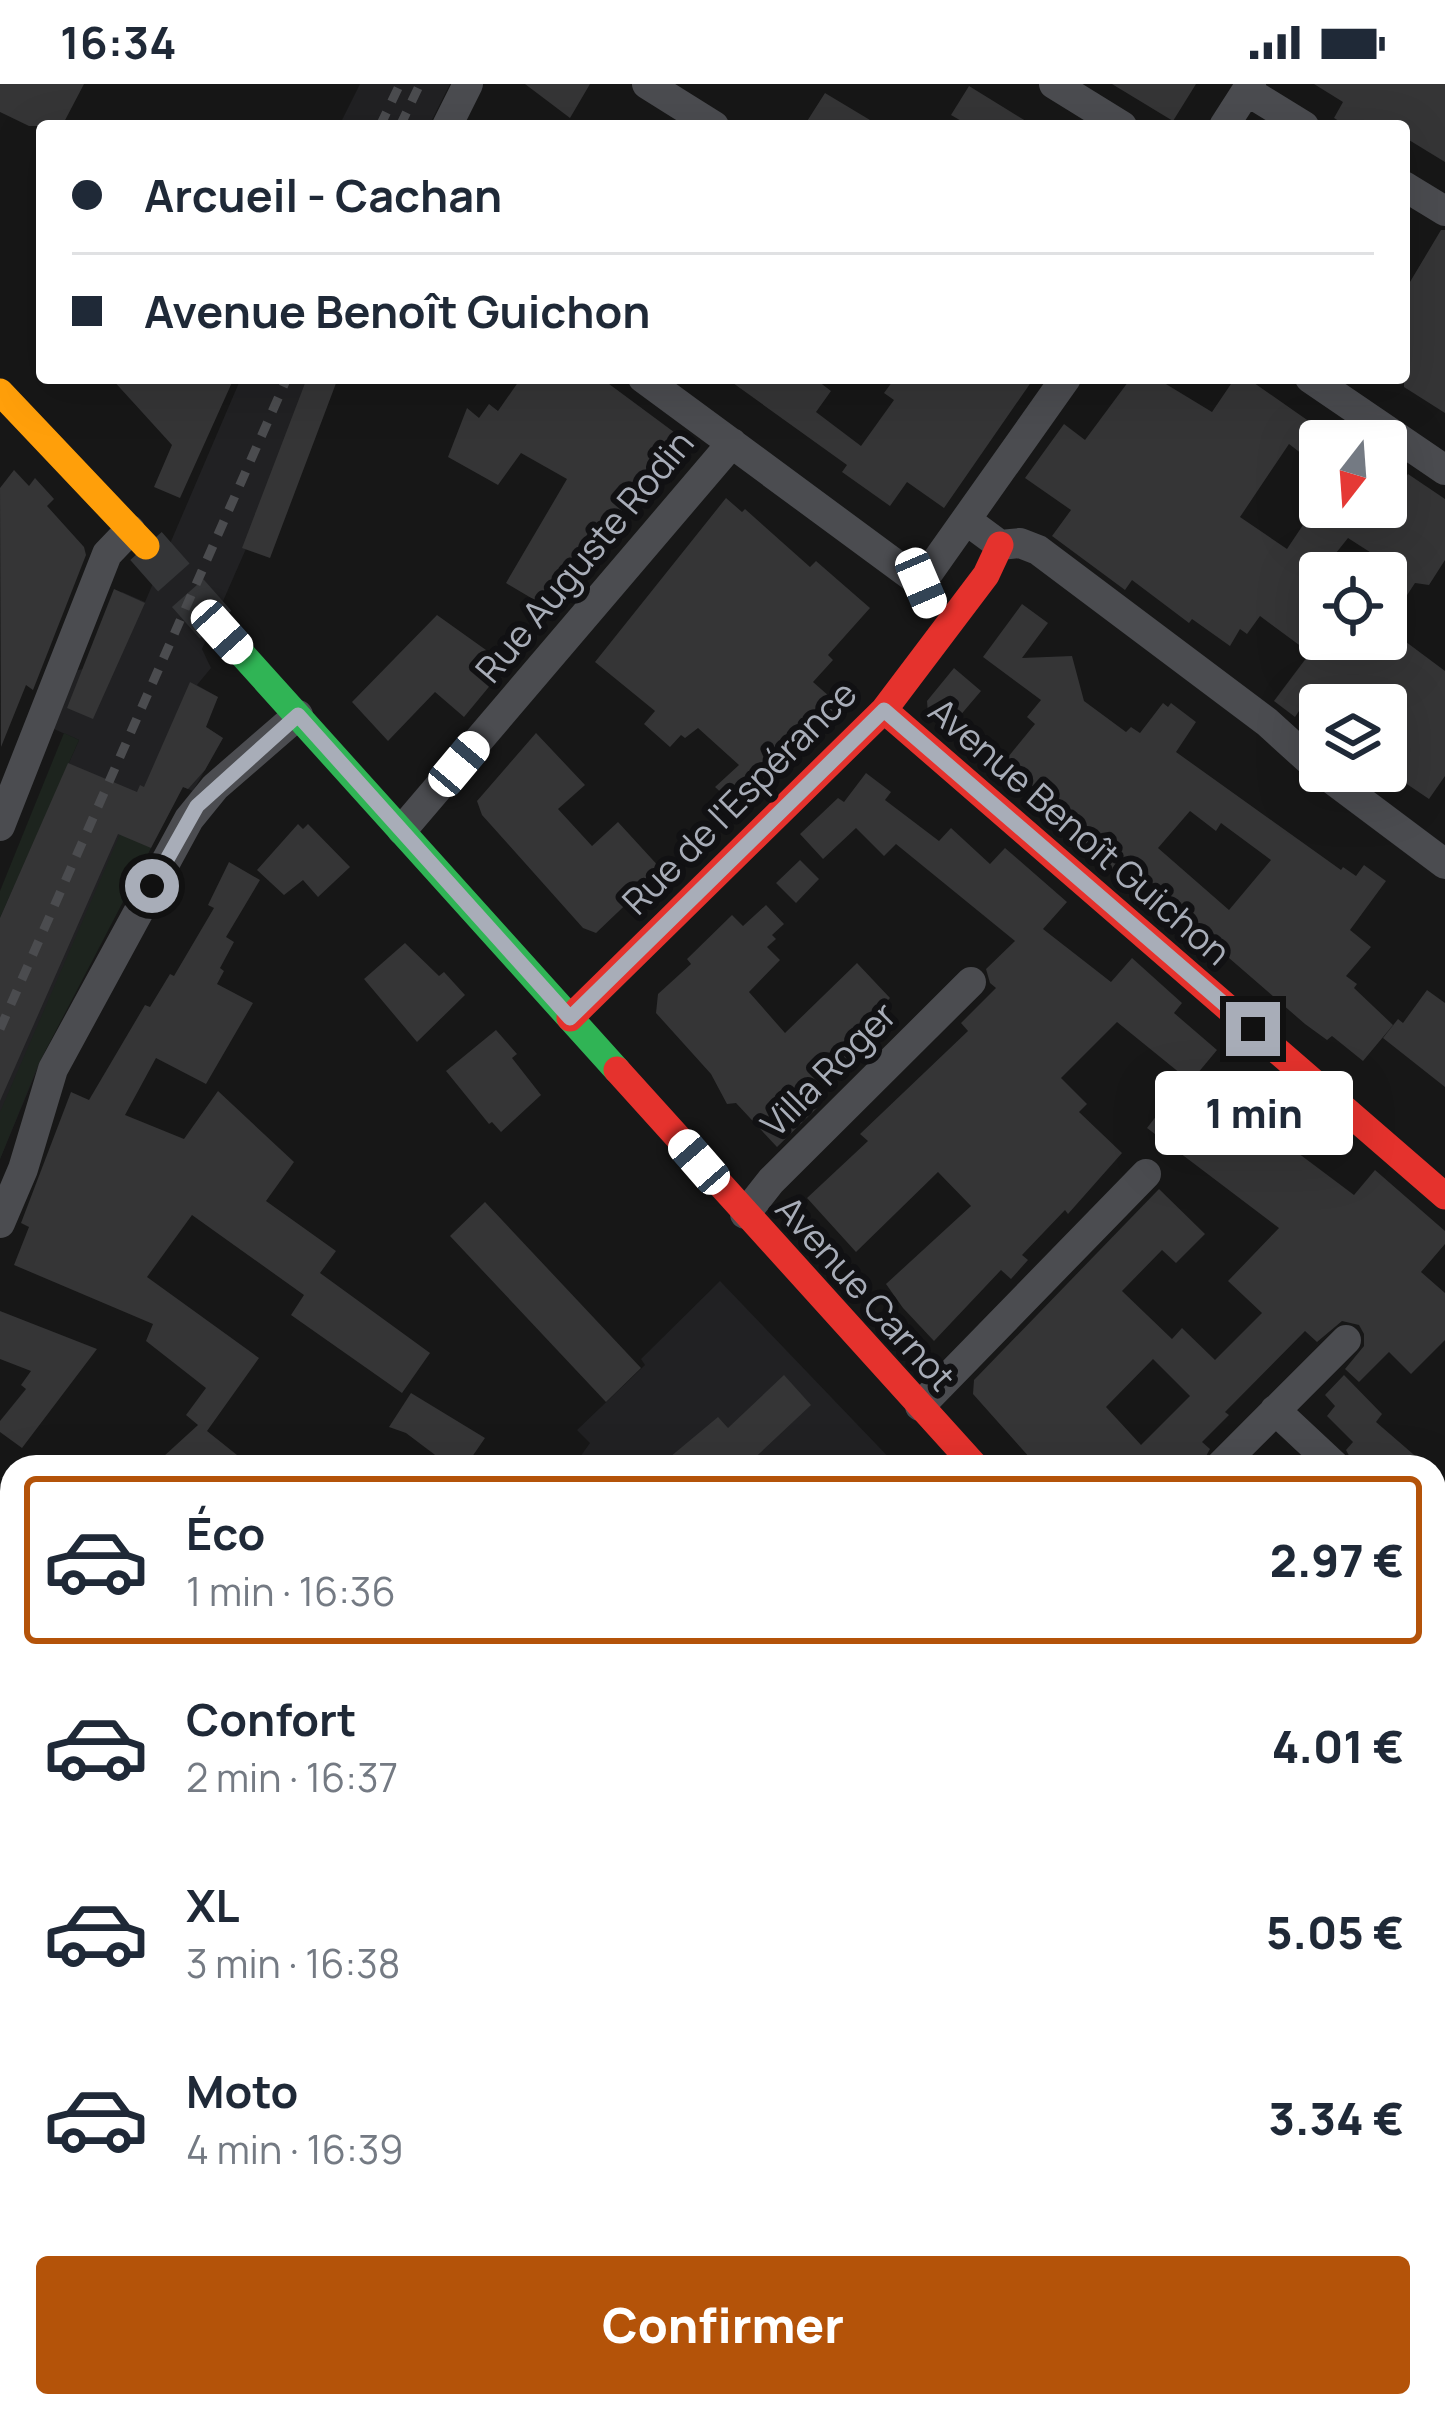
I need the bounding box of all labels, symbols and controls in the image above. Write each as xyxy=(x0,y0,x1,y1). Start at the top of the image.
text: 16:34 xyxy=(60,11,177,73)
text: Arcueil - Cachan xyxy=(144,164,502,226)
text: Avenue Benoît Guichon xyxy=(144,280,650,342)
street label: Rue Auguste Rodin xyxy=(464,420,704,692)
north arrow xyxy=(1299,420,1407,528)
map controls xyxy=(1299,420,1407,792)
car xyxy=(890,543,952,623)
button: locate xyxy=(1299,552,1407,660)
car xyxy=(185,593,259,671)
street label: Rue de l'Espérance xyxy=(611,669,867,925)
button: layers xyxy=(1299,684,1407,792)
street label: Avenue Benoît Guichon xyxy=(919,686,1241,976)
car xyxy=(422,725,496,803)
route start xyxy=(125,859,179,913)
street label: Villa Roger xyxy=(750,991,906,1147)
route end xyxy=(1226,1002,1280,1056)
callout: 1 min xyxy=(1154,1071,1352,1155)
text: 1 min xyxy=(1205,1086,1303,1140)
car xyxy=(662,1123,736,1201)
street label: Avenue Carnot xyxy=(765,1185,967,1401)
text: Éco xyxy=(186,1502,265,1564)
icon: car xyxy=(42,1506,150,1614)
text: 2.97 € xyxy=(1270,1529,1404,1591)
text: 1 min · 16:36 xyxy=(186,1564,396,1618)
text: Confort xyxy=(186,1688,357,1750)
icon: car xyxy=(42,1692,150,1800)
text: 4.01 € xyxy=(1272,1715,1404,1777)
text: 2 min · 16:37 xyxy=(186,1750,398,1804)
text: XL xyxy=(186,1874,240,1936)
icon: car xyxy=(42,1878,150,1986)
text: 5.05 € xyxy=(1266,1901,1404,1963)
text: 3 min · 16:38 xyxy=(186,1936,400,1990)
text: Moto xyxy=(186,2060,298,2122)
icon: car xyxy=(42,2064,150,2172)
text: 3.34 € xyxy=(1269,2087,1404,2149)
text: 4 min · 16:39 xyxy=(186,2122,403,2176)
button: Confirmer xyxy=(36,2256,1410,2394)

